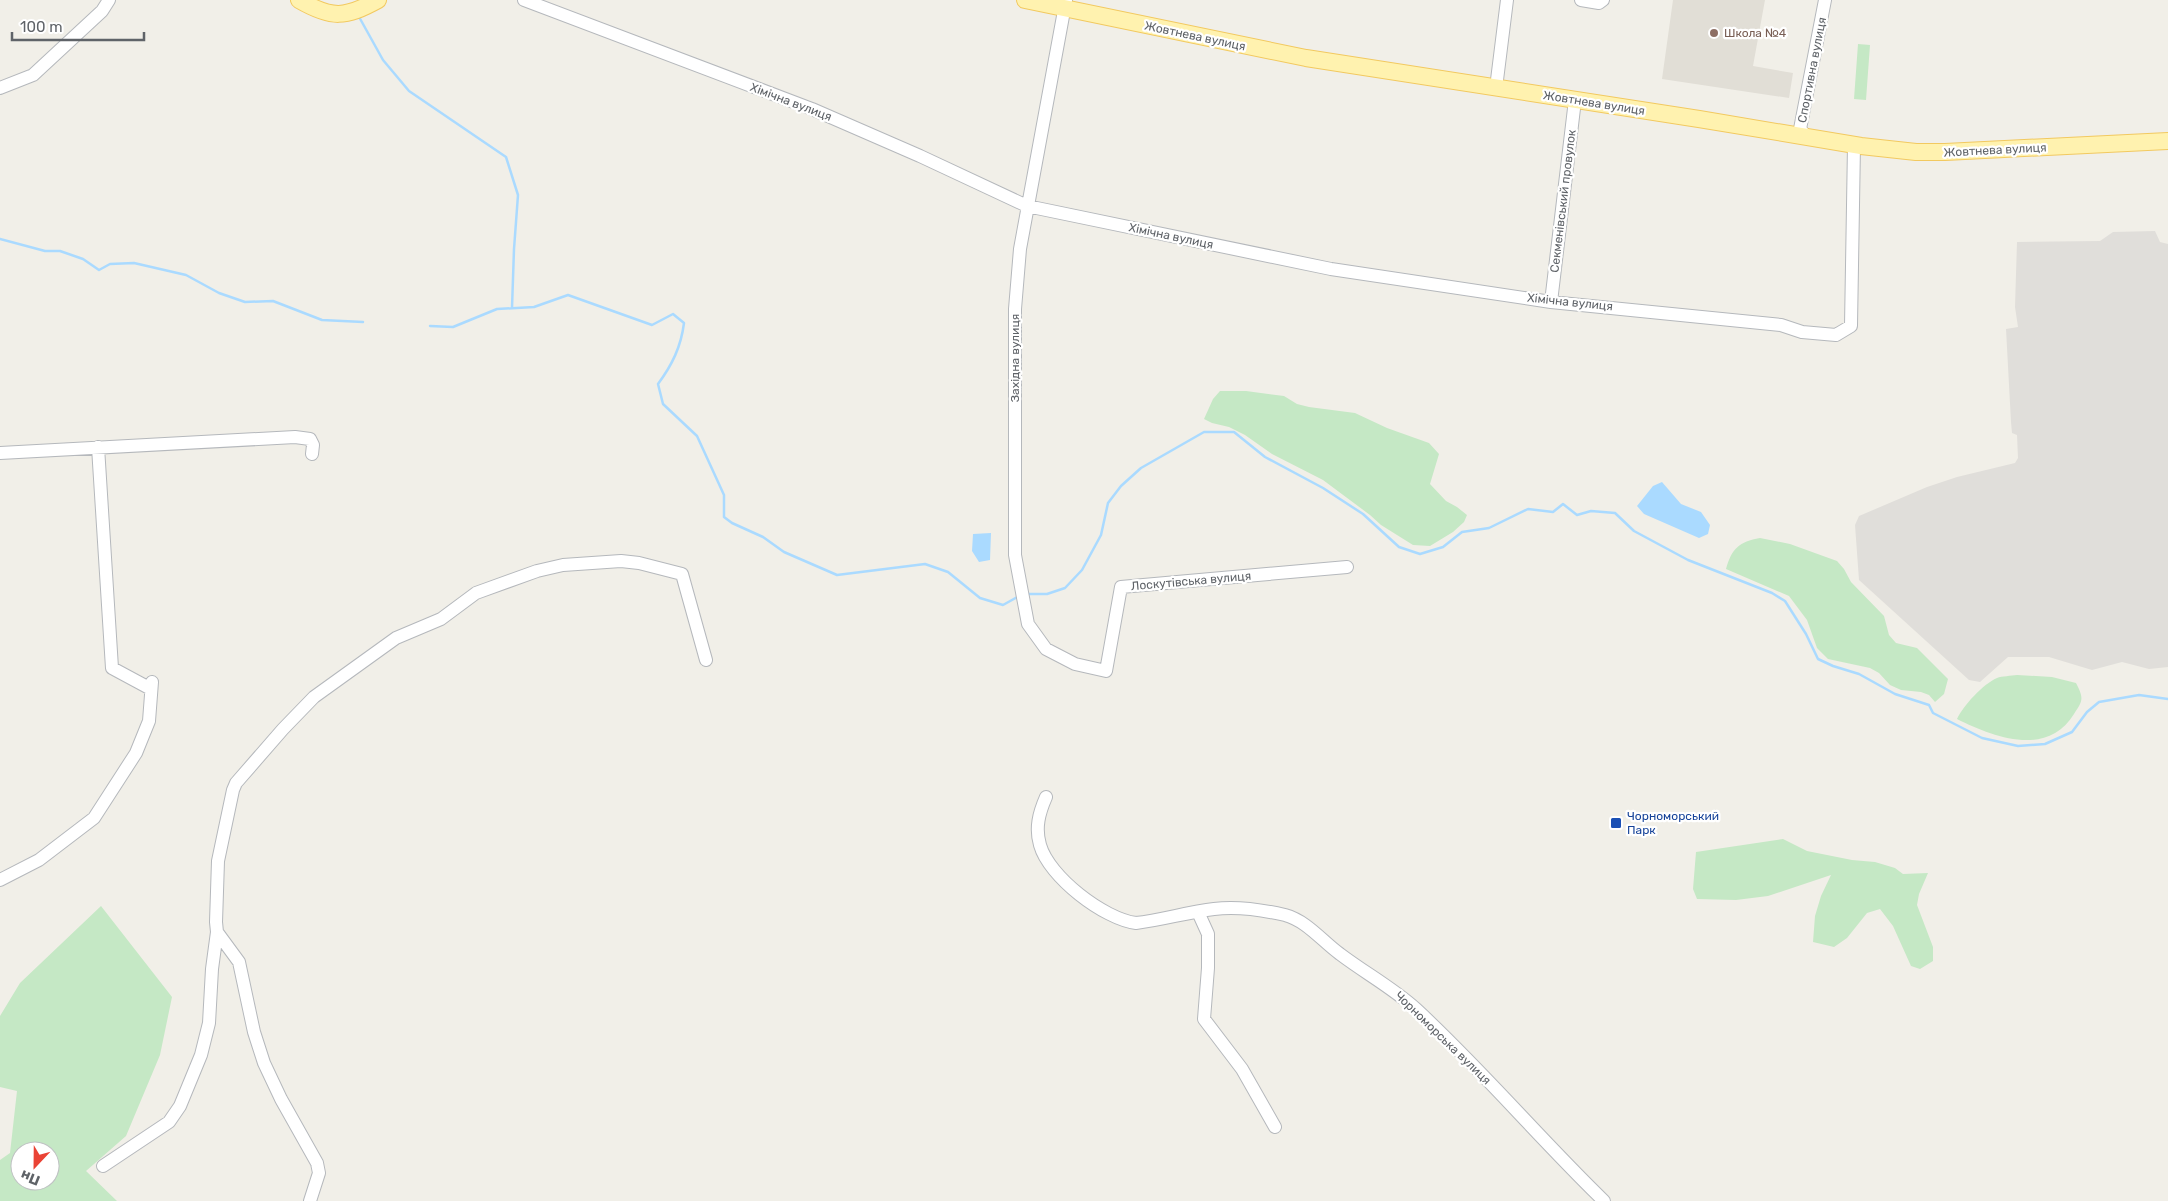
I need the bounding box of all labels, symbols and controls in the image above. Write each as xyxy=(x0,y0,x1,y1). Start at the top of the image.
scale bar xyxy=(12,10,145,42)
street label: Спортивна вулиця xyxy=(1795,16,1829,124)
text: 100 m xyxy=(20,18,62,36)
street label: Жовтнева вулиця xyxy=(1143,18,1247,54)
place label: Школа №4 xyxy=(1724,26,1787,40)
marker: Школа №4 xyxy=(1708,27,1720,39)
street label: Хімічна вулиця xyxy=(748,80,834,124)
street label: Жовтнева вулиця xyxy=(1542,88,1646,118)
street label: Секменівський провулок xyxy=(1547,128,1579,273)
street label: Жовтнева вулиця xyxy=(1943,140,2047,160)
street label: Хімічна вулиця xyxy=(1127,220,1215,252)
street label: Хімічна вулиця xyxy=(1526,291,1614,313)
street label: Західна вулиця xyxy=(1008,314,1022,402)
street label: Лоскутівська вулиця xyxy=(1130,569,1252,593)
place label: Чорноморський Парк xyxy=(1627,809,1719,837)
marker: Чорноморський Парк xyxy=(1609,816,1623,830)
street label: Чорноморська вулиця xyxy=(1392,988,1494,1088)
north arrow xyxy=(10,1141,60,1191)
text: Пн xyxy=(18,1166,42,1189)

